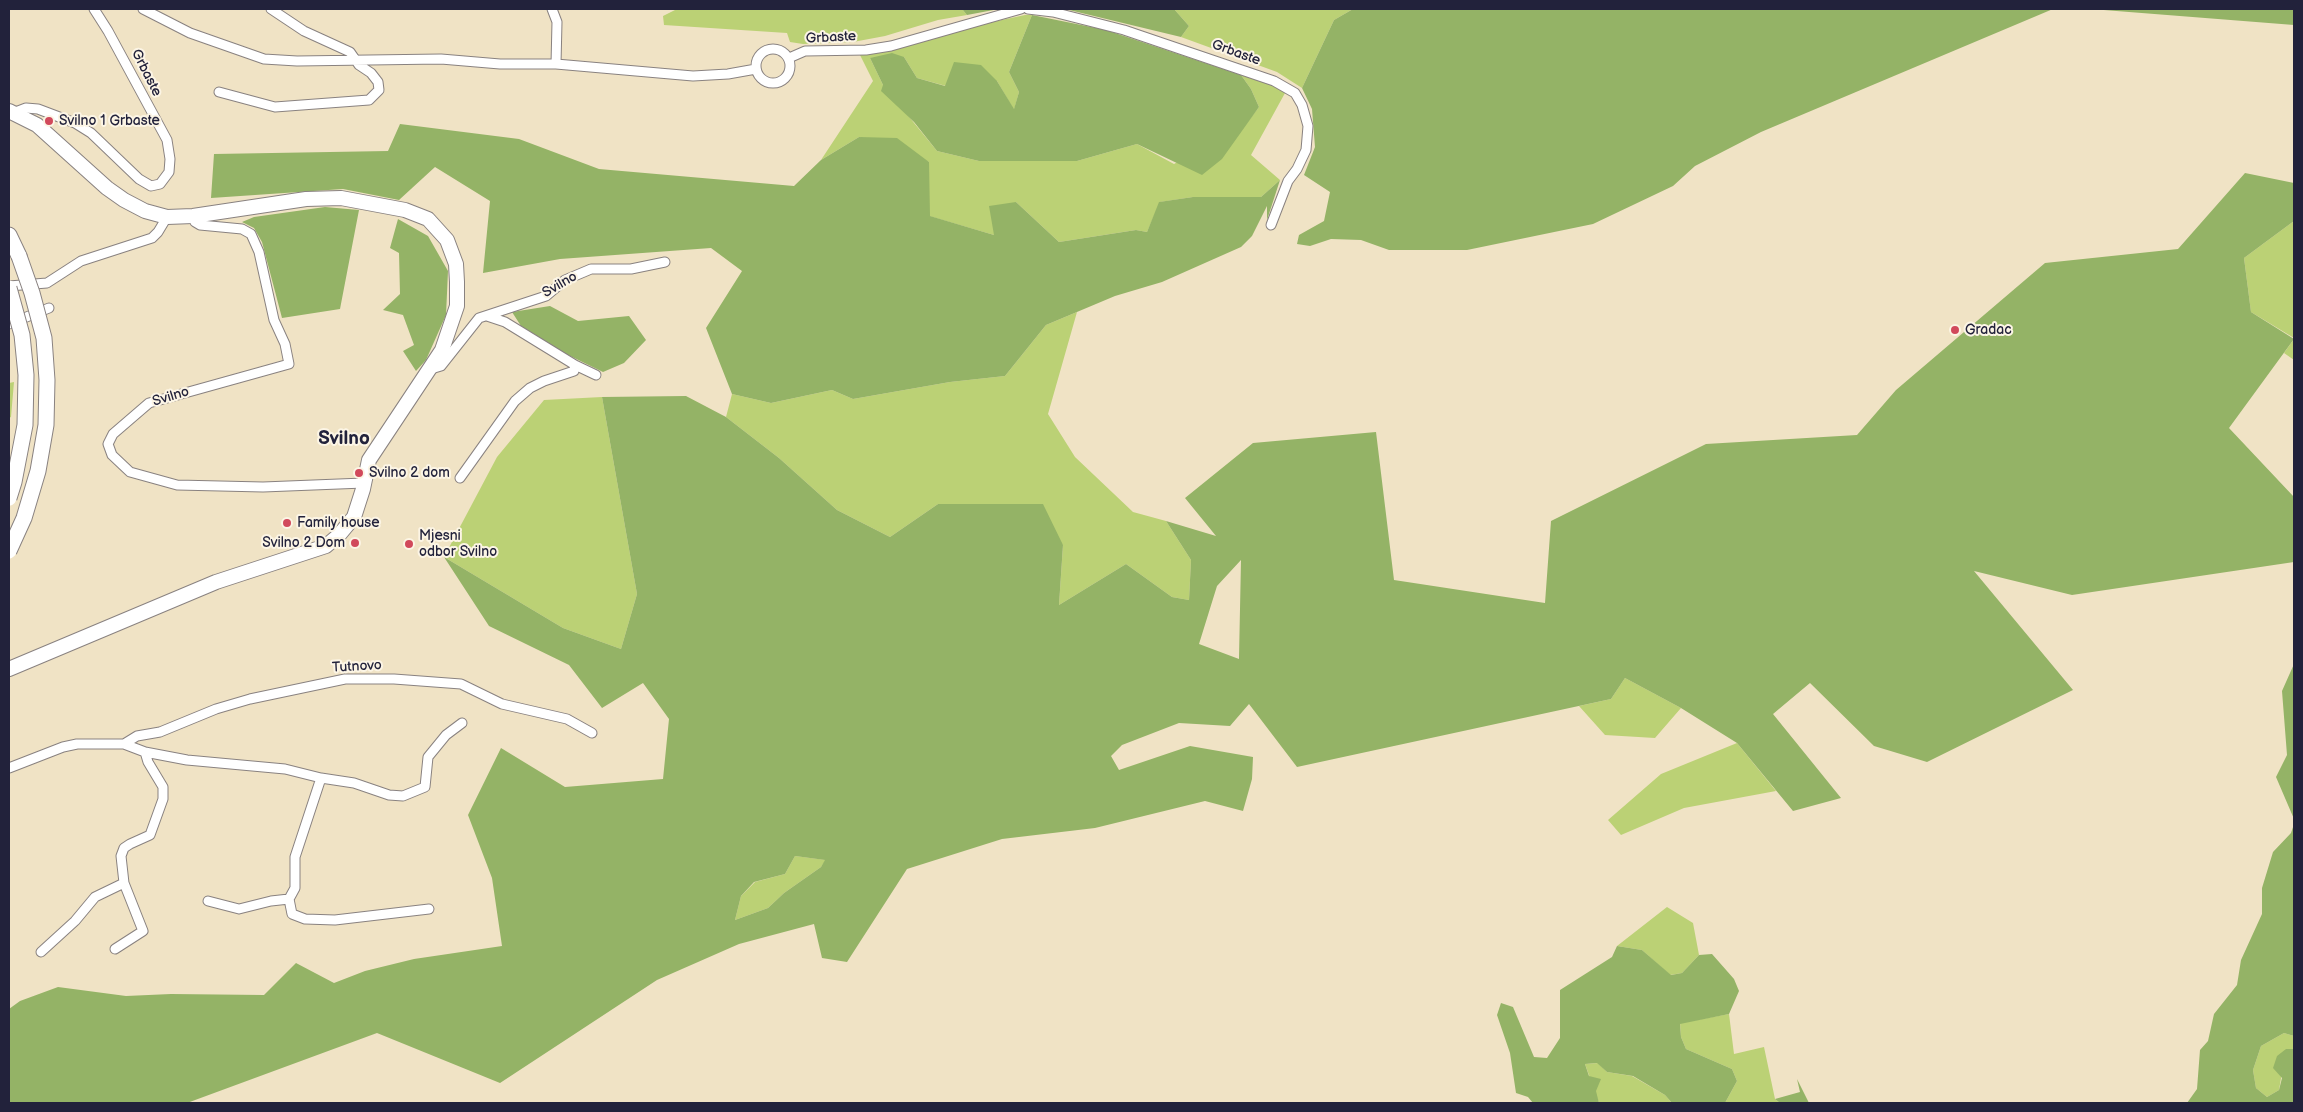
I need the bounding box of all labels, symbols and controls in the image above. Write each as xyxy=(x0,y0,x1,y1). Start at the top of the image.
street label: Grbaste xyxy=(805,28,857,48)
street label: Grbaste xyxy=(1209,36,1263,70)
street label: Grbaste xyxy=(127,47,165,99)
place label: Svilno 1 Grbaste xyxy=(59,113,160,129)
marker: Svilno 1 Grbaste xyxy=(43,115,55,127)
street label: Svilno xyxy=(540,268,580,302)
place label: Gradac xyxy=(1965,322,2012,338)
marker: Gradac xyxy=(1949,324,1961,336)
street label: Svilno xyxy=(151,383,191,411)
district label: Svilno xyxy=(318,428,370,450)
place label: Svilno 2 dom xyxy=(369,465,450,481)
marker: Svilno 2 dom xyxy=(353,467,365,479)
place label: Family house xyxy=(297,515,380,531)
marker: Family house xyxy=(281,517,293,529)
place label: Mjesni odbor Svilno xyxy=(419,528,497,560)
place label: Svilno 2 Dom xyxy=(262,535,345,551)
marker: Svilno 2 Dom xyxy=(349,537,361,549)
marker: Mjesni odbor Svilno xyxy=(403,538,415,550)
street label: Tutnovo xyxy=(332,657,382,677)

